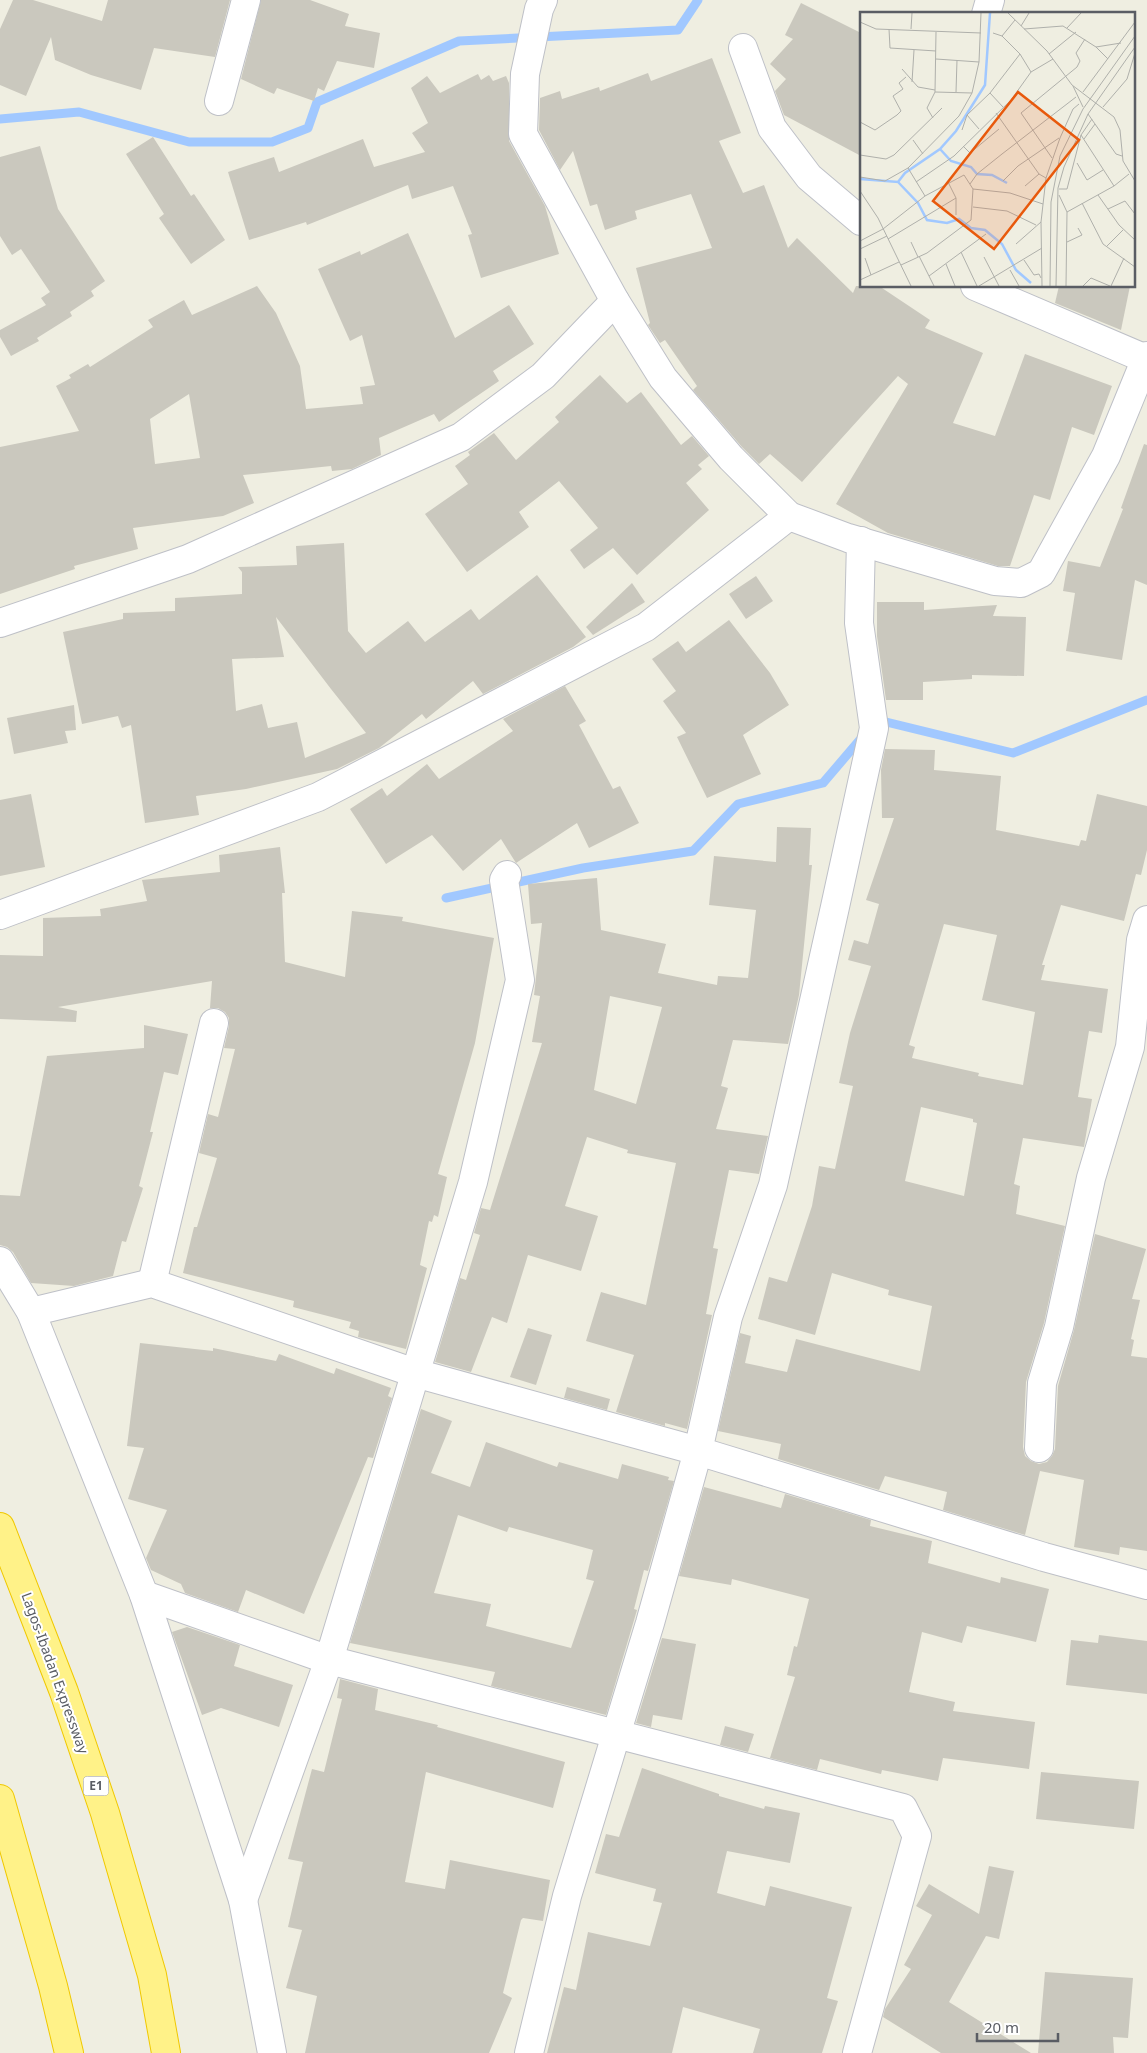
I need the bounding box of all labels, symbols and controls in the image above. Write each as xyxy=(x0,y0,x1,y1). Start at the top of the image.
inset map xyxy=(860,12,1134,288)
street label: Lagos-Ibadan Expressway xyxy=(17,1590,94,1757)
road number: E1 xyxy=(84,1776,108,1795)
scale bar xyxy=(977,2010,1058,2042)
text: 20 m xyxy=(984,2017,1019,2037)

